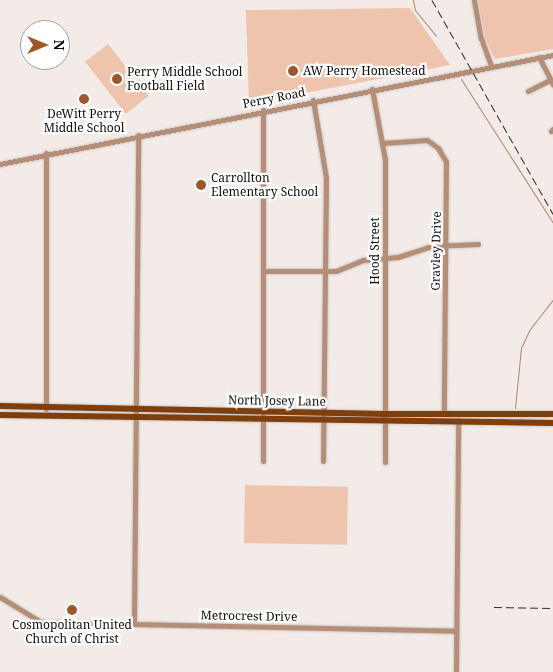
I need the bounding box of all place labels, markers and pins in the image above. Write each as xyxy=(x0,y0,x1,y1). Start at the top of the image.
place label: AW Perry Homestead xyxy=(303,64,426,78)
place label: Perry Middle School Football Field xyxy=(127,65,243,93)
marker: AW Perry Homestead xyxy=(287,65,299,77)
marker: Perry Middle School Football Field xyxy=(111,73,123,85)
marker: DeWitt Perry Middle School xyxy=(78,93,90,105)
place label: DeWitt Perry Middle School xyxy=(44,107,124,135)
place label: Carrollton Elementary School xyxy=(211,171,318,199)
marker: Carrollton Elementary School xyxy=(195,179,207,191)
marker: Cosmopolitan United Church of Christ xyxy=(66,604,78,616)
place label: Cosmopolitan United Church of Christ xyxy=(12,618,132,646)

